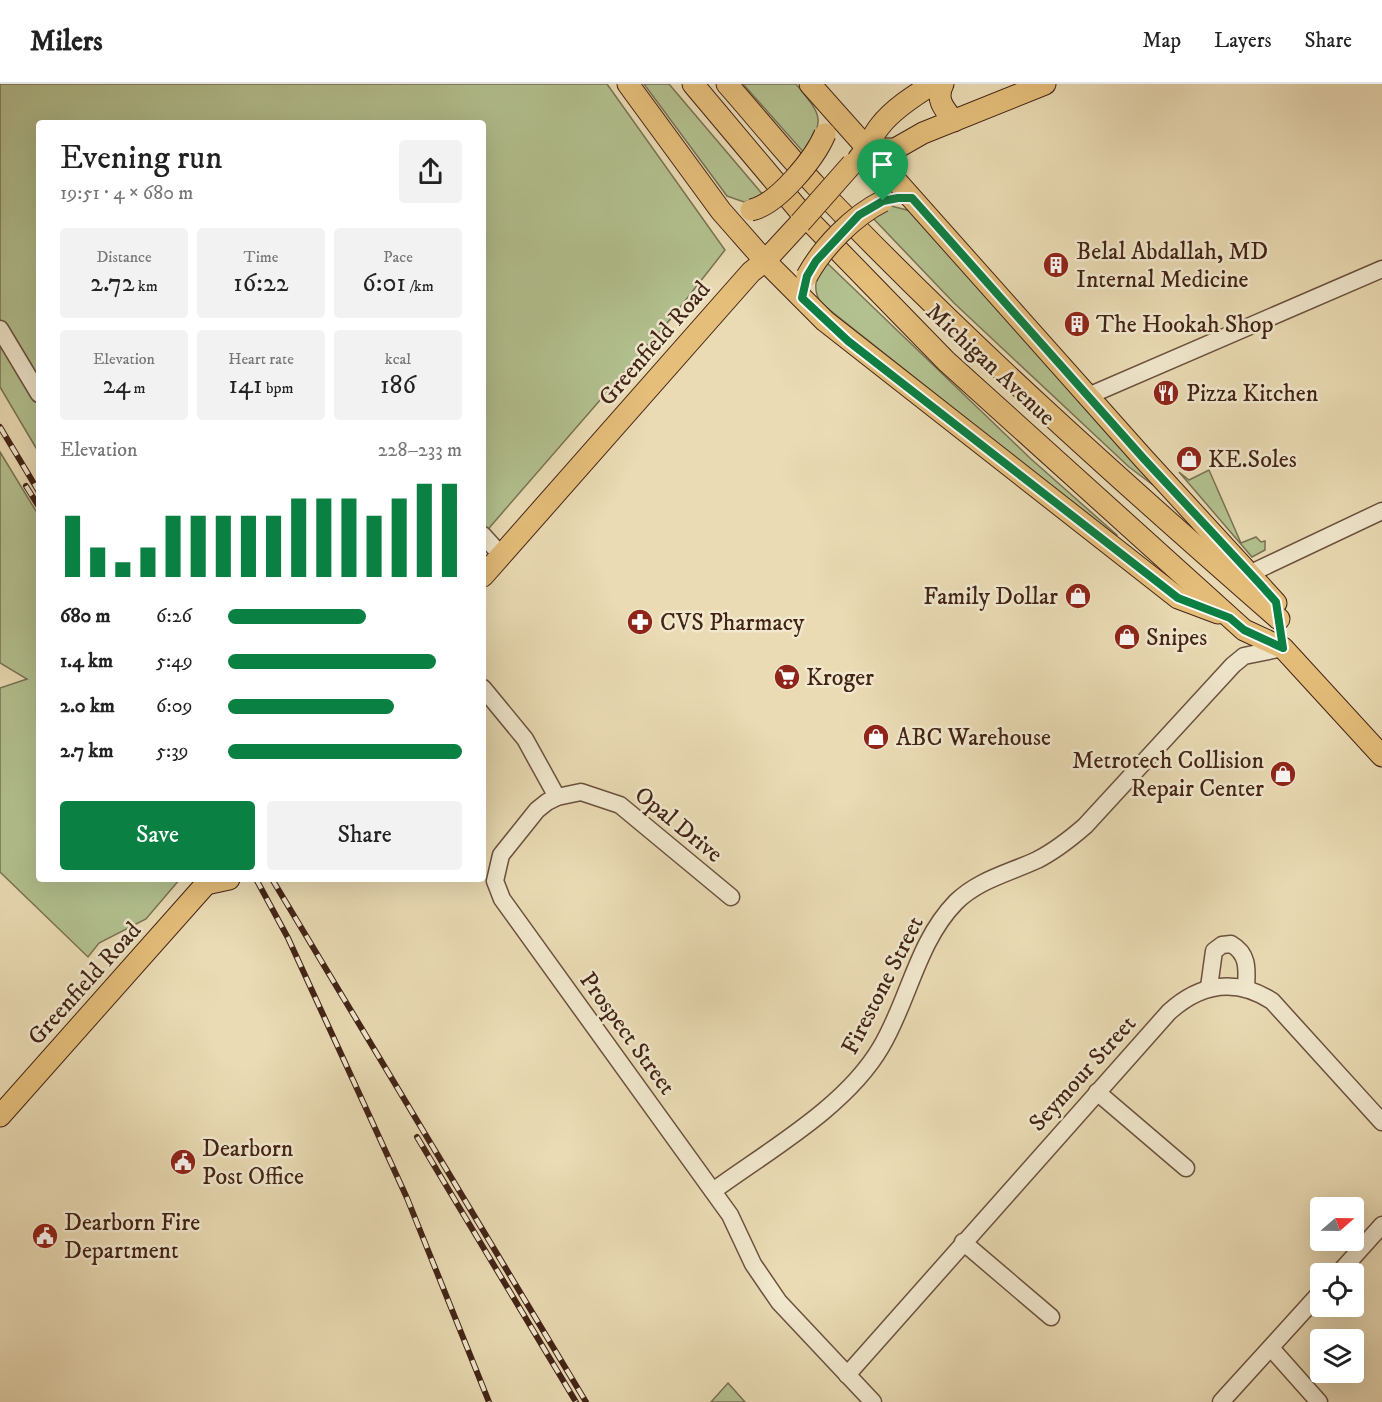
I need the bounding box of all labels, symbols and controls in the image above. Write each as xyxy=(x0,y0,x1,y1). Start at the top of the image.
text: Milers xyxy=(30,24,103,59)
text: Map xyxy=(1142,28,1181,54)
text: Layers xyxy=(1214,28,1272,54)
text: Share xyxy=(1305,28,1352,54)
text: Evening run xyxy=(60,138,222,179)
pin xyxy=(857,139,908,201)
button: share xyxy=(399,140,462,203)
icon: arrive xyxy=(866,148,899,181)
text: 19:51 · 4 × 680 m xyxy=(60,181,193,206)
place label: Belal Abdallah, MD Internal Medicine xyxy=(1076,237,1268,295)
text: Distance xyxy=(96,247,152,267)
text: Time xyxy=(244,247,278,267)
text: Pace xyxy=(383,247,413,267)
building icon: Belal Abdallah, MD Internal Medicine xyxy=(1041,250,1071,280)
text: 2.72 xyxy=(90,267,134,300)
text: 16:22 xyxy=(233,267,289,300)
text: 6:01 xyxy=(362,267,406,300)
street label: Greenfield Road xyxy=(592,275,717,412)
text: km xyxy=(134,276,158,296)
text: /km xyxy=(406,276,434,296)
street label: Michigan Avenue xyxy=(919,297,1061,432)
building icon: The Hookah Shop xyxy=(1062,309,1092,339)
place label: The Hookah Shop xyxy=(1096,310,1273,340)
text: Elevation xyxy=(93,349,155,369)
text: Heart rate xyxy=(228,349,294,369)
text: kcal xyxy=(385,349,411,369)
text: 24 xyxy=(102,369,130,402)
text: 141 xyxy=(228,369,263,402)
text: 186 xyxy=(380,369,416,402)
text: m xyxy=(130,378,146,398)
text: bpm xyxy=(263,378,294,398)
restaurant icon: Pizza Kitchen xyxy=(1151,378,1181,408)
place label: Pizza Kitchen xyxy=(1186,379,1319,409)
text: Elevation xyxy=(60,438,137,463)
text: 228–233 m xyxy=(378,438,462,463)
shop icon: KE.Soles xyxy=(1174,444,1204,474)
place label: KE.Soles xyxy=(1208,445,1297,475)
shop icon: Family Dollar xyxy=(1063,581,1093,611)
place label: Family Dollar xyxy=(923,582,1058,612)
text: 680 m xyxy=(60,604,111,629)
text: 6:26 xyxy=(156,604,192,629)
pharmacy icon: CVS Pharmacy xyxy=(625,607,655,637)
place label: CVS Pharmacy xyxy=(660,608,805,638)
shop icon: Snipes xyxy=(1112,622,1142,652)
place label: Snipes xyxy=(1146,623,1207,653)
text: 1.4 km xyxy=(60,649,113,674)
text: 5:49 xyxy=(156,649,193,674)
supermarket icon: Kroger xyxy=(772,662,802,692)
place label: Kroger xyxy=(806,663,874,693)
text: 2.0 km xyxy=(60,694,115,719)
text: 6:09 xyxy=(156,694,192,719)
shop icon: ABC Warehouse xyxy=(861,722,891,752)
place label: ABC Warehouse xyxy=(896,723,1051,753)
text: 2.7 km xyxy=(60,739,113,764)
text: 5:39 xyxy=(156,739,189,764)
place label: Metrotech Collision Repair Center xyxy=(1072,746,1264,804)
shop icon: Metrotech Collision Repair Center xyxy=(1268,759,1298,789)
street label: Opal Drive xyxy=(628,780,729,870)
button: Save xyxy=(60,801,255,870)
button: Share xyxy=(267,801,462,870)
street label: Firestone Street xyxy=(835,911,931,1060)
street label: Greenfield Road xyxy=(22,916,148,1052)
street label: Prospect Street xyxy=(573,966,682,1101)
street label: Seymour Street xyxy=(1023,1009,1143,1138)
place label: Dearborn Post Office xyxy=(202,1134,304,1192)
public building icon: Dearborn Post Office xyxy=(168,1147,198,1177)
north arrow xyxy=(1310,1197,1364,1251)
map controls xyxy=(1310,1197,1364,1383)
place label: Dearborn Fire Department xyxy=(64,1208,200,1266)
public building icon: Dearborn Fire Department xyxy=(30,1221,60,1251)
button: locate xyxy=(1310,1263,1364,1317)
button: layers xyxy=(1310,1329,1364,1383)

